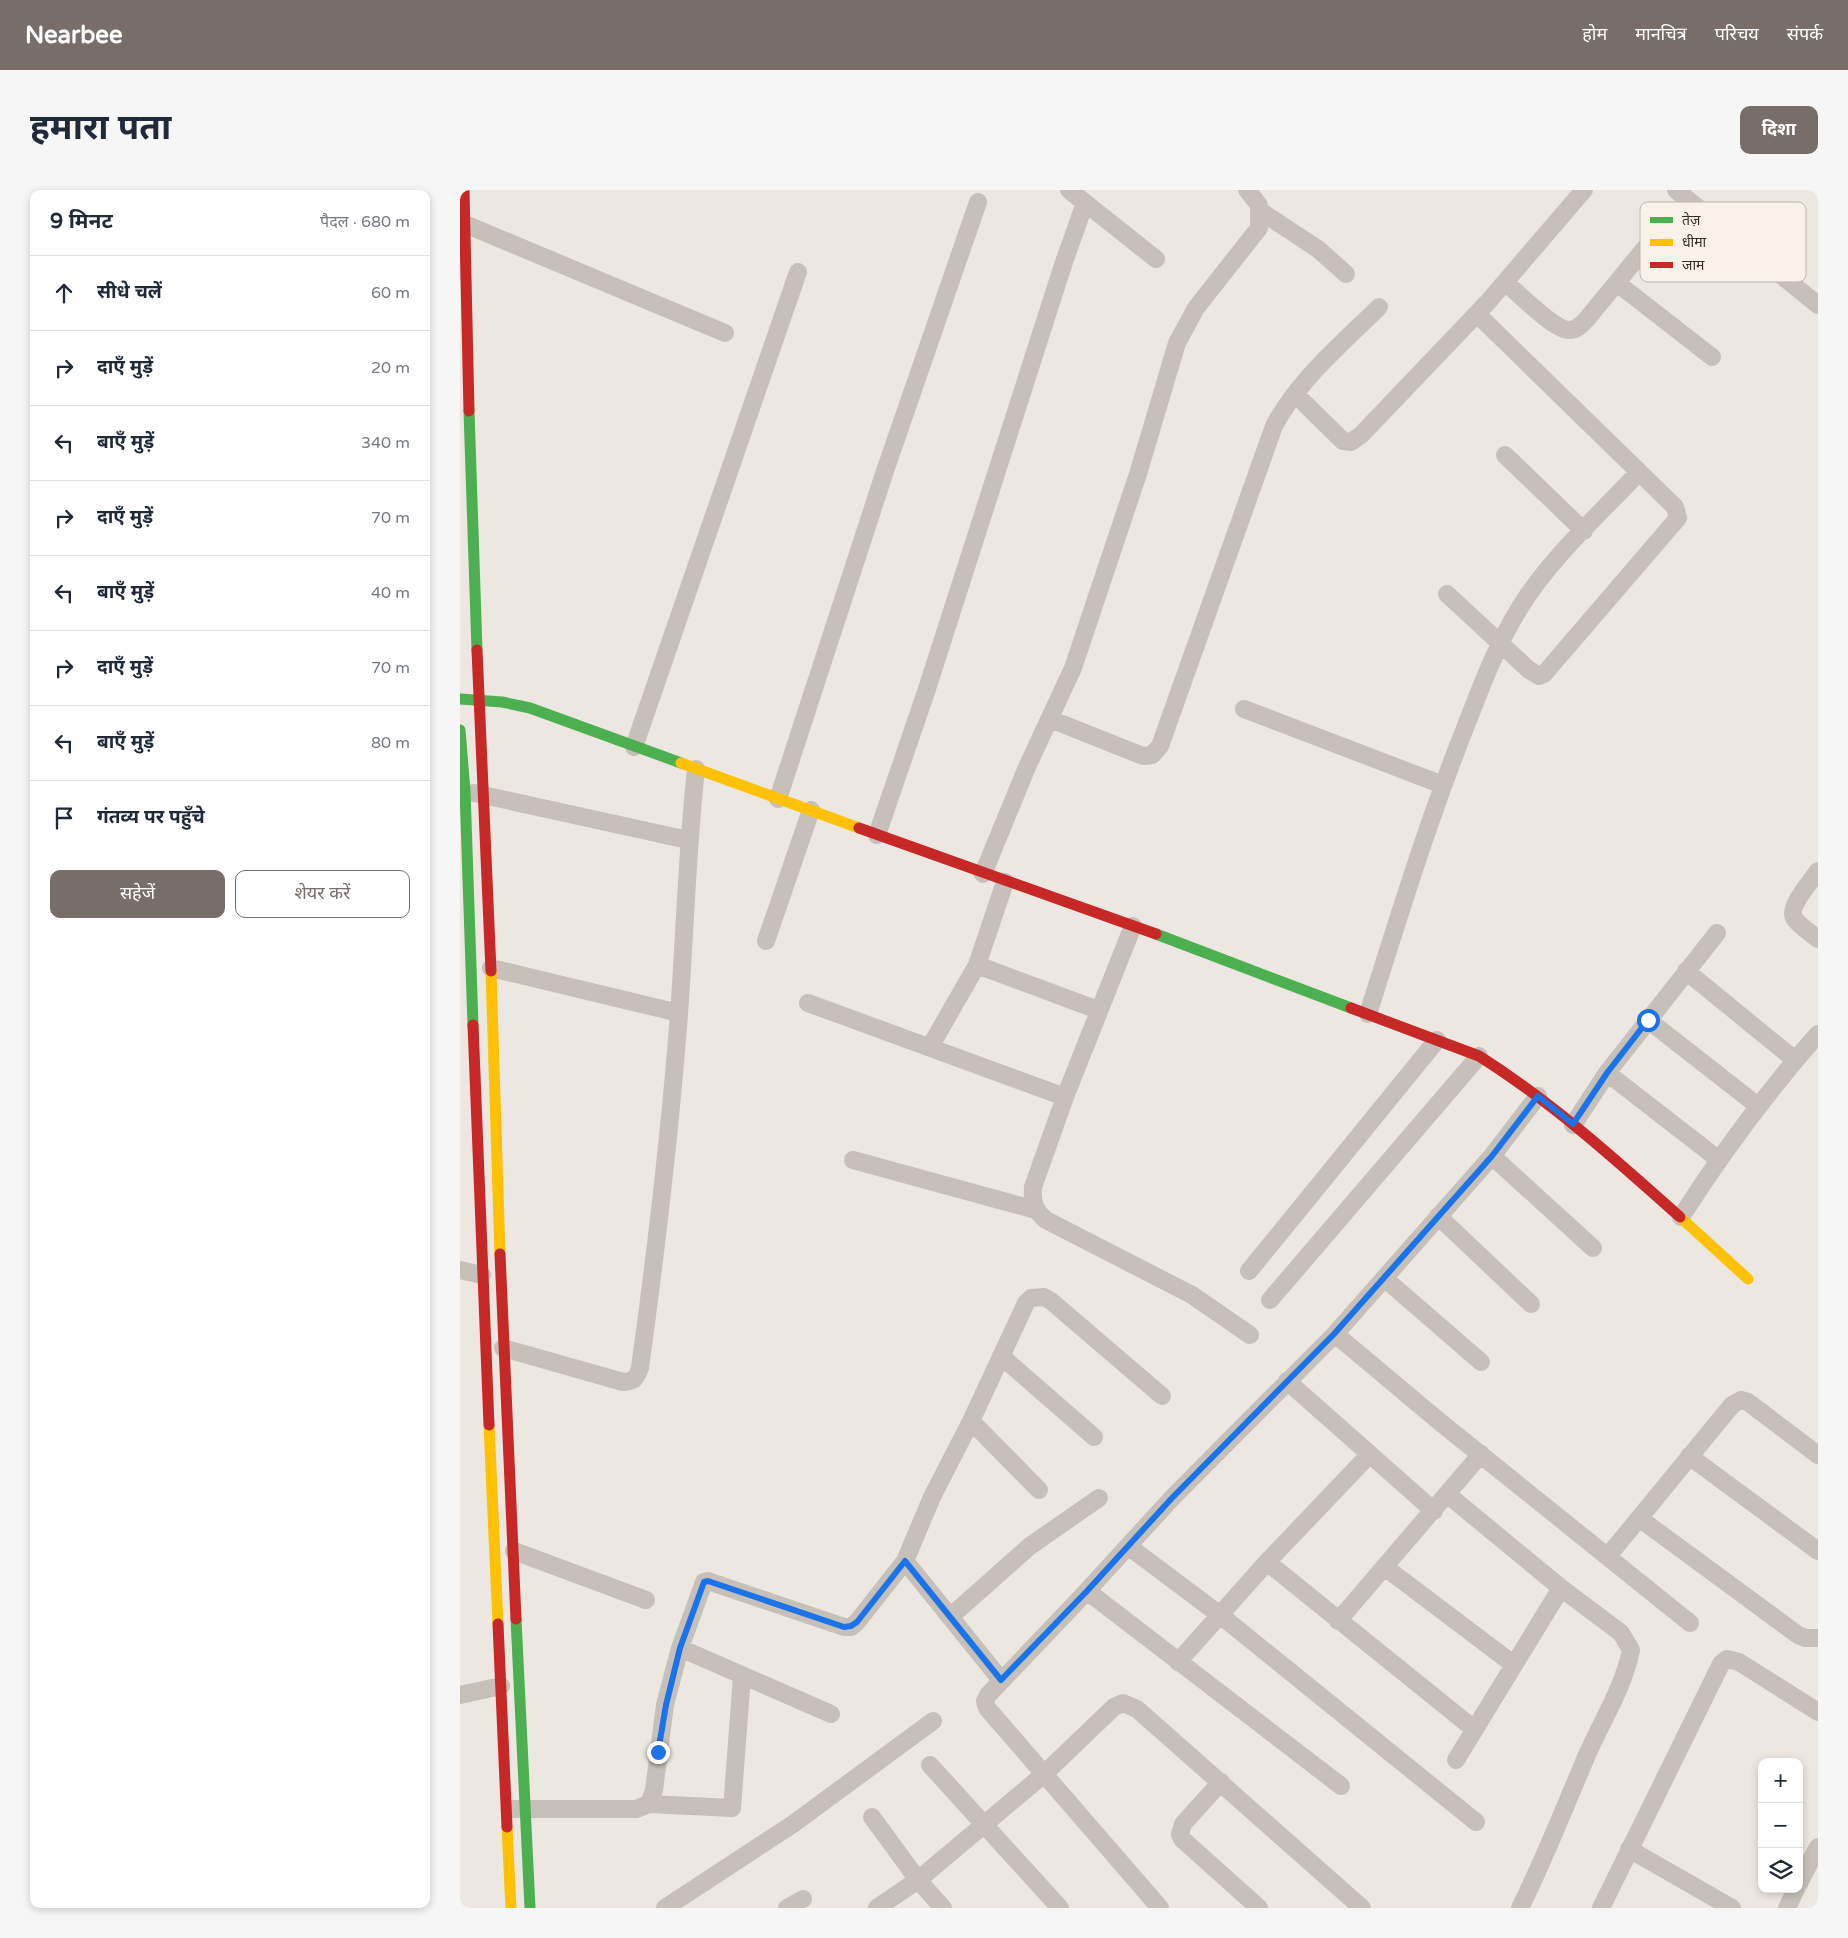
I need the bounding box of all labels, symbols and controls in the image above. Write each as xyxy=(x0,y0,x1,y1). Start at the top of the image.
text: Nearbee xyxy=(25,21,123,50)
text: होम xyxy=(1582,23,1607,45)
text: मानचित्र xyxy=(1635,23,1687,45)
text: परिचय xyxy=(1715,23,1759,45)
text: संपर्क xyxy=(1787,23,1823,45)
button: दिशा xyxy=(1740,106,1818,154)
text: हमारा पता xyxy=(30,107,171,149)
legend xyxy=(1640,202,1806,282)
text: 9 मिनट xyxy=(50,209,113,234)
text: तेज़ xyxy=(1682,211,1701,229)
text: पैदल · 680 m xyxy=(320,212,410,232)
text: धीमा xyxy=(1682,234,1707,251)
text: जाम xyxy=(1682,257,1705,274)
icon: ahead xyxy=(50,279,78,307)
text: सीधे चलें xyxy=(97,281,162,303)
text: 60 m xyxy=(371,283,410,303)
icon: right xyxy=(50,354,78,382)
text: दाएँ मुड़ें xyxy=(97,356,153,378)
text: 20 m xyxy=(371,358,410,378)
icon: left xyxy=(50,429,78,457)
text: बाएँ मुड़ें xyxy=(97,431,154,453)
text: 340 m xyxy=(361,433,410,453)
icon: right xyxy=(50,504,78,532)
text: दाएँ मुड़ें xyxy=(97,506,153,528)
text: 70 m xyxy=(371,508,410,528)
icon: left xyxy=(50,579,78,607)
text: बाएँ मुड़ें xyxy=(97,581,154,603)
text: 40 m xyxy=(371,583,410,603)
icon: right xyxy=(50,654,78,682)
text: दाएँ मुड़ें xyxy=(97,656,153,678)
text: 70 m xyxy=(371,658,410,678)
icon: left xyxy=(50,729,78,757)
text: बाएँ मुड़ें xyxy=(97,731,154,753)
text: 80 m xyxy=(371,733,410,753)
icon: arrive xyxy=(50,804,78,832)
text: गंतव्य पर पहुँचे xyxy=(97,806,205,828)
button: सहेजें xyxy=(50,870,225,918)
button: शेयर करें xyxy=(235,870,410,918)
route start xyxy=(1637,1009,1660,1032)
route end xyxy=(647,1741,670,1764)
map controls xyxy=(1758,1758,1803,1893)
button: + xyxy=(1758,1758,1803,1803)
button: − xyxy=(1758,1803,1803,1848)
button: layers xyxy=(1758,1848,1803,1893)

